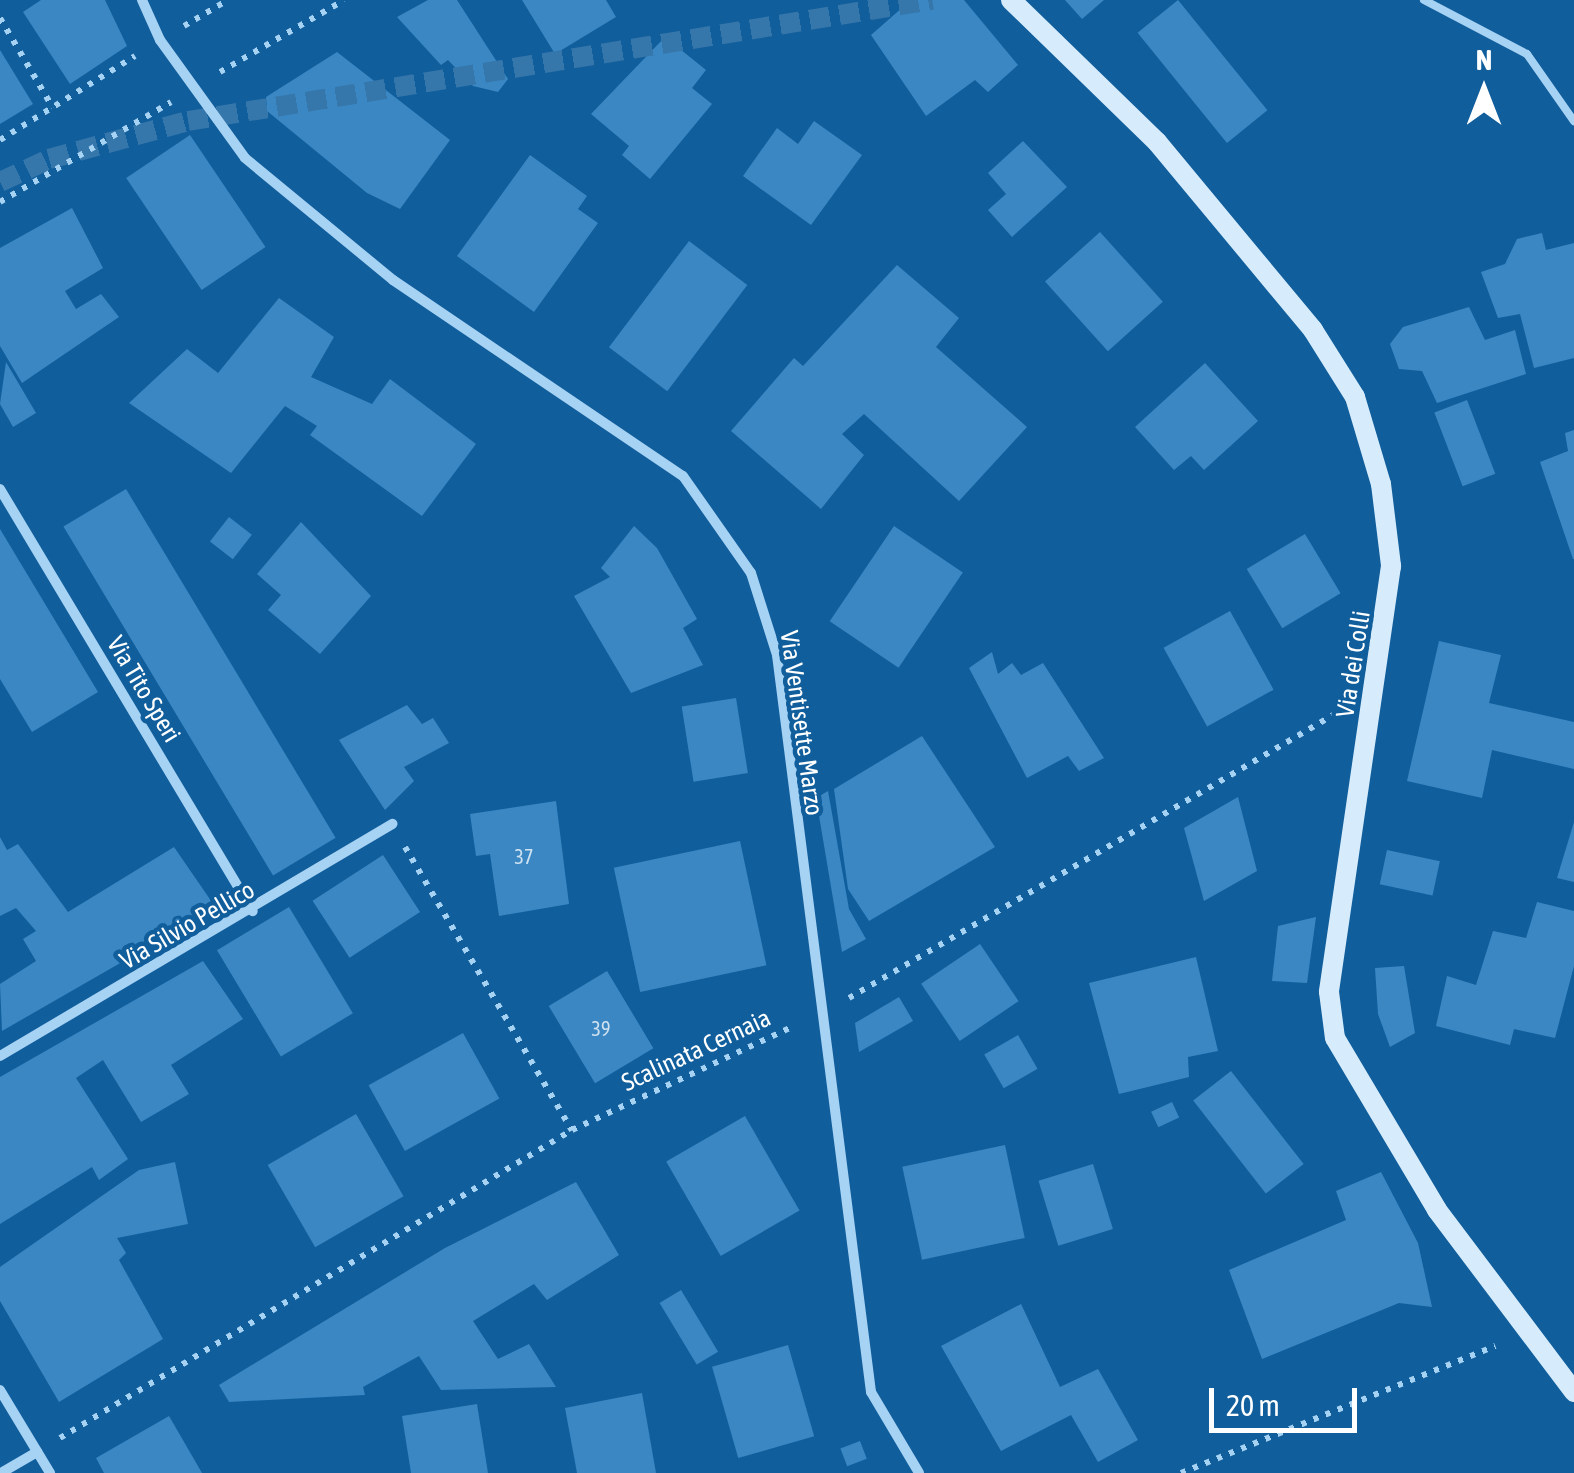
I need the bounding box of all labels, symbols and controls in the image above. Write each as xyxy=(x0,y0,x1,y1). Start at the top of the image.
north arrow xyxy=(1434,40,1534,140)
text: N xyxy=(1476,44,1492,76)
street label: Via dei Colli xyxy=(1330,609,1376,719)
street label: Via Ventisette Marzo xyxy=(774,629,830,817)
street label: Via Tito Speri xyxy=(101,631,187,747)
house number: 37 xyxy=(515,844,533,868)
street label: Via Silvio Pellico xyxy=(114,874,260,976)
street label: Scalinata Cernaia xyxy=(617,1002,775,1098)
house number: 39 xyxy=(592,1016,610,1040)
scale bar xyxy=(1214,1368,1362,1430)
text: 20 m xyxy=(1226,1388,1280,1422)

